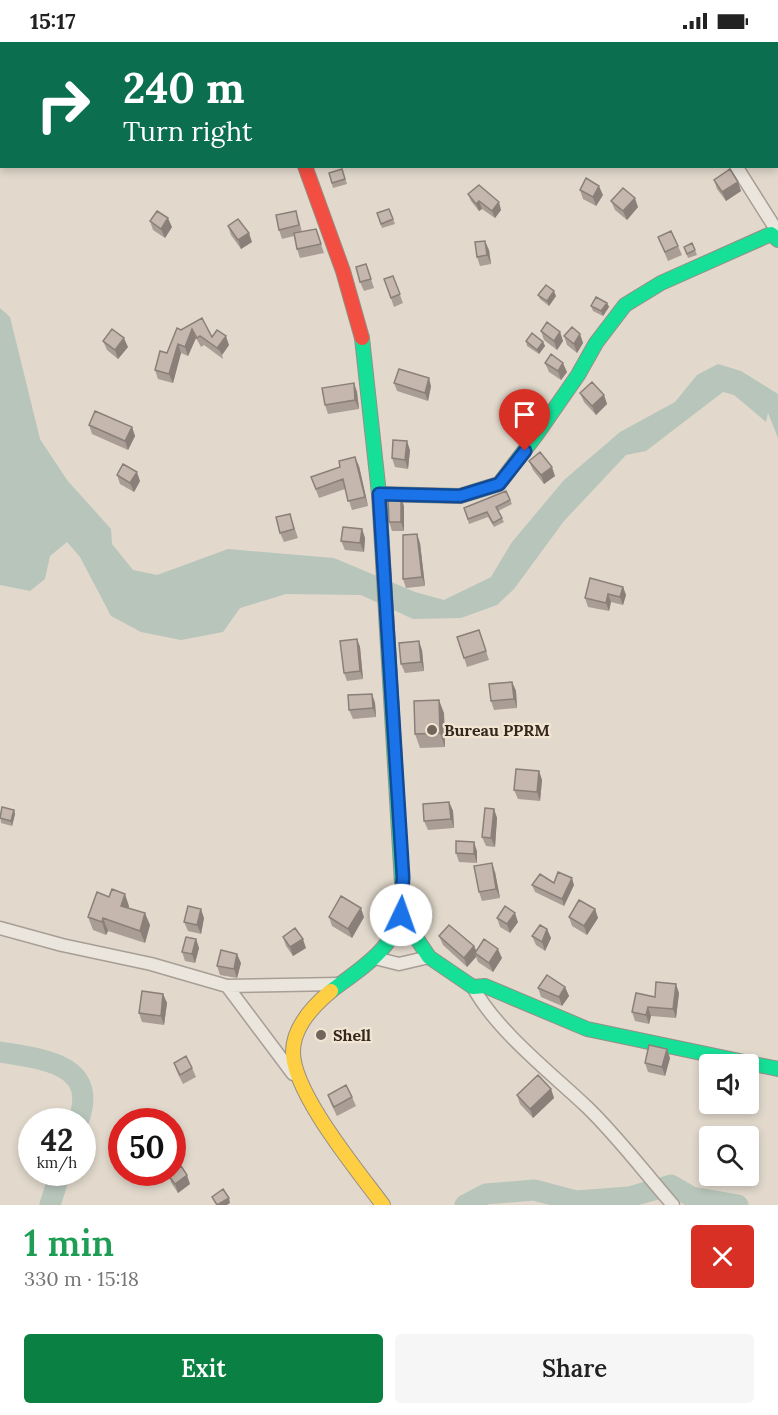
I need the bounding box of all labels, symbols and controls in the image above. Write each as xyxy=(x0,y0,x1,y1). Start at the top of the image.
text: 15:17 xyxy=(30,7,76,35)
text: 240 m xyxy=(123,61,245,115)
icon: right xyxy=(24,66,102,144)
text: Turn right xyxy=(123,114,252,148)
pin xyxy=(499,389,550,451)
icon: arrive xyxy=(508,398,541,431)
place label: Bureau PPRM xyxy=(444,720,550,740)
marker: Bureau PPRM xyxy=(425,723,439,737)
position arrow xyxy=(369,883,433,947)
place label: Shell xyxy=(333,1025,371,1045)
marker: Shell xyxy=(314,1028,328,1042)
map controls xyxy=(699,1054,759,1186)
button: sound xyxy=(699,1054,759,1114)
speed limit sign: 50 xyxy=(108,1108,186,1186)
text: 42 xyxy=(41,1121,73,1159)
button: search xyxy=(699,1126,759,1186)
text: km/h xyxy=(37,1153,77,1172)
text: 1 min xyxy=(24,1220,114,1266)
button: close xyxy=(691,1225,754,1288)
text: 330 m · 15:18 xyxy=(24,1266,139,1291)
button: Exit xyxy=(24,1334,383,1403)
button: Share xyxy=(395,1334,754,1403)

